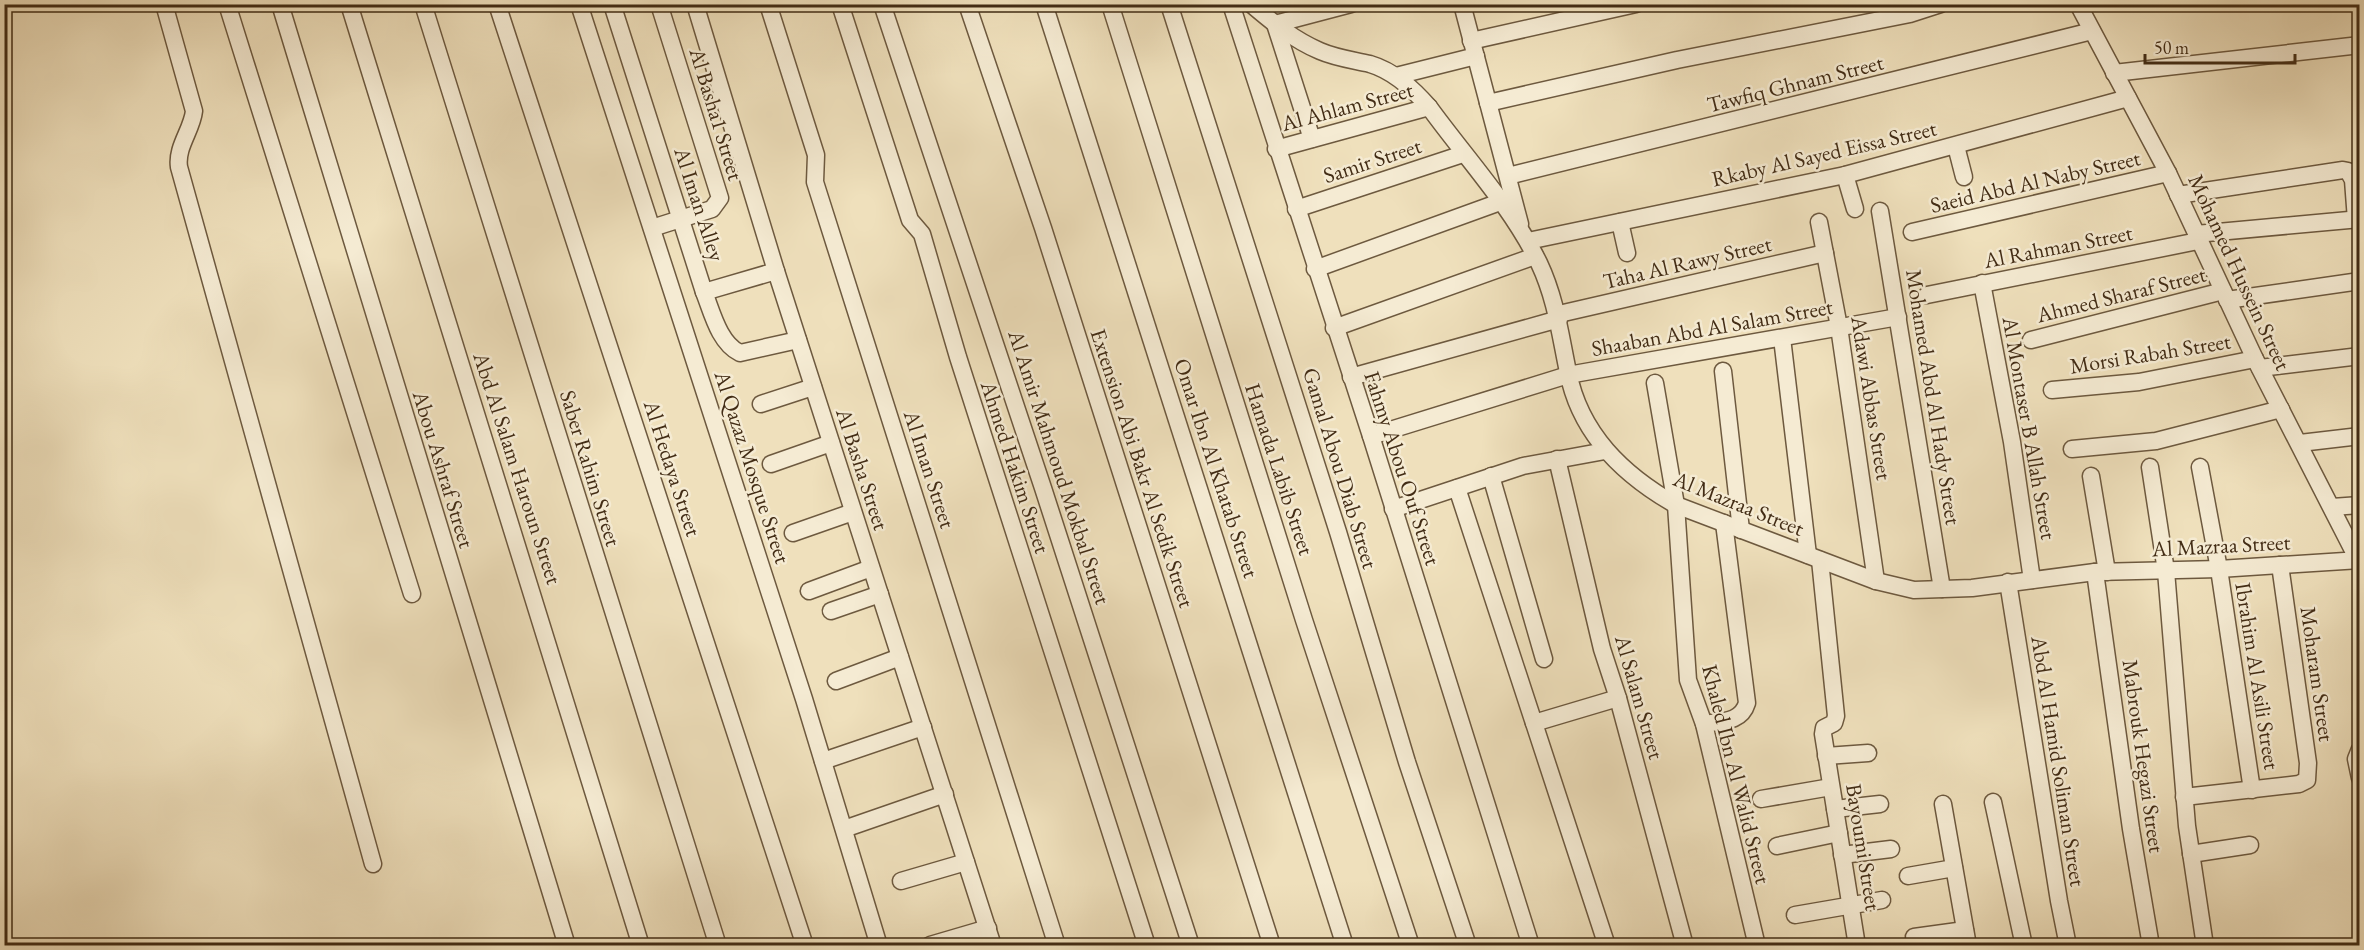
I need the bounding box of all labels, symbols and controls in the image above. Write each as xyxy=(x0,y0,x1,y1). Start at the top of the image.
scale bar xyxy=(2145,27,2295,65)
text: 50 m xyxy=(2154,36,2189,59)
street label: Al Basha1 Street xyxy=(682,43,750,184)
street label: Tawfiq Ghnam Street xyxy=(1704,48,1886,119)
street label: Al Ahlam Street xyxy=(1277,75,1416,138)
street label: Rkaby Al Sayed Eissa Street xyxy=(1709,113,1939,193)
street label: Samir Street xyxy=(1319,131,1425,190)
street label: Al Iman Alley xyxy=(667,142,732,265)
street label: Saeid Abd Al Naby Street xyxy=(1927,143,2143,220)
street label: Mohamed Hussein Street xyxy=(2181,170,2298,375)
street label: Al Rahman Street xyxy=(1980,218,2135,275)
street label: Taha Al Rawy Street xyxy=(1600,229,1774,296)
street label: Ahmed Sharaf Street xyxy=(2032,259,2209,330)
street label: Mohamed Abd Al Hady Street xyxy=(1899,267,1968,527)
street label: Shaaban Abd Al Salam Street xyxy=(1589,292,1835,363)
street label: Adawi Abbas Street xyxy=(1844,313,1899,482)
street label: Al Montaser B Allah Street xyxy=(1995,313,2063,542)
street label: Al Amir Mahmoud Mokbal Street xyxy=(1001,325,1118,608)
street label: Extension Abi Bakr Al Sedik Street xyxy=(1084,325,1201,611)
street label: Morsi Rabah Street xyxy=(2067,326,2233,381)
street label: Abd Al Salam Haroun Street xyxy=(466,347,569,588)
street label: Omar Ibn Al Khatab Street xyxy=(1167,355,1266,582)
street label: Gamal Abou Diab Street xyxy=(1296,364,1385,572)
street label: Al Qazaz Mosque Street xyxy=(707,366,797,567)
street label: Fahmy Abou Ouf Street xyxy=(1357,367,1448,569)
street label: Ahmed Hakim Street xyxy=(974,376,1057,557)
street label: Hamada Labib Street xyxy=(1238,379,1321,559)
street label: Abou Ashraf Street xyxy=(406,386,481,551)
street label: Saber Rahim Street xyxy=(553,387,628,550)
street label: Al Hedaya Street xyxy=(637,395,708,540)
street label: Al Basha Street xyxy=(829,404,896,534)
street label: Al Iman Street xyxy=(896,405,962,532)
street label: Al Mazraa Street xyxy=(1668,464,1809,543)
street label: Al Mazraa Street xyxy=(2150,527,2291,564)
street label: Ibrahim Al Asili Street xyxy=(2228,580,2287,772)
street label: Moharam Street xyxy=(2294,605,2341,744)
street label: Al Salam Street xyxy=(1608,631,1671,763)
street label: Abd Al Hamid Soliman Street xyxy=(2024,633,2093,889)
street label: Mabrouk Hegazi Street xyxy=(2116,658,2171,855)
street label: Khaled Ibn Al Walid Street xyxy=(1695,661,1778,887)
street label: Bayoumi Street xyxy=(1839,781,1888,913)

